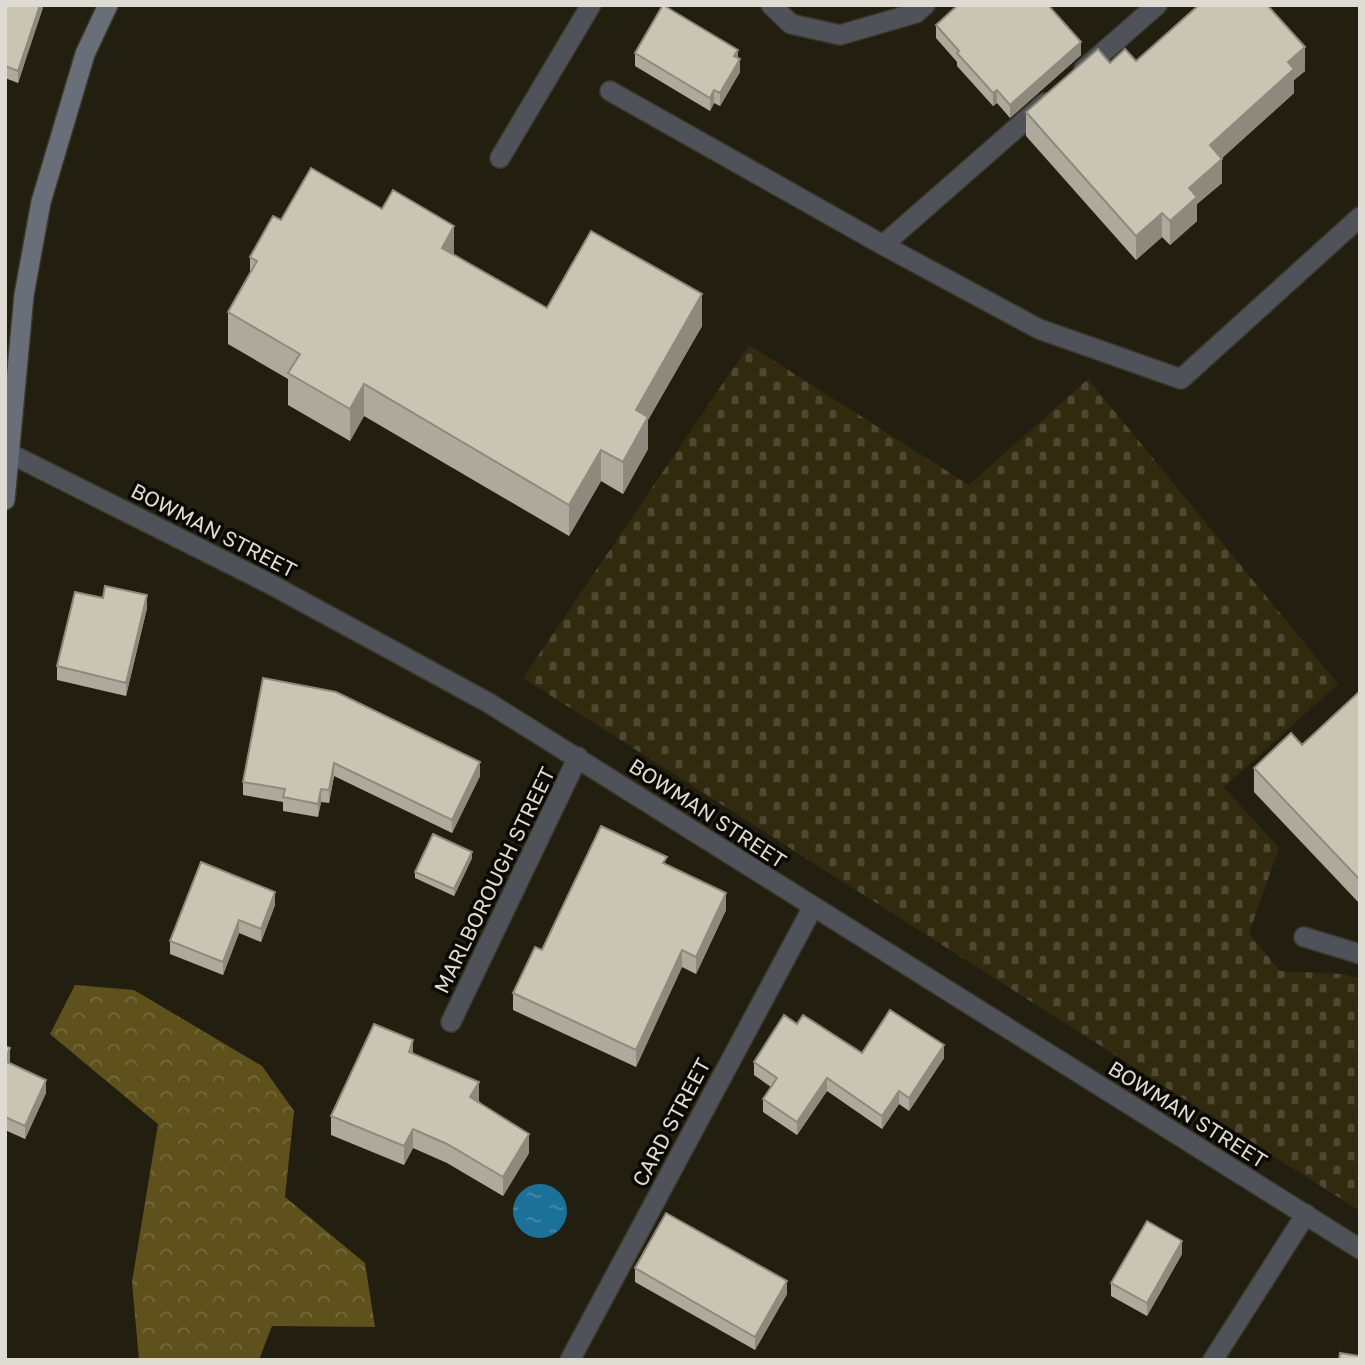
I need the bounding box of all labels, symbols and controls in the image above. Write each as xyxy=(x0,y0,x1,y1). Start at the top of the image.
street label: BOWMAN STREET xyxy=(127,477,301,583)
street label: BOWMAN STREET xyxy=(625,752,791,874)
street label: MARLBOROUGH STREET xyxy=(428,763,560,997)
street label: CARD STREET xyxy=(626,1053,716,1191)
street label: BOWMAN STREET xyxy=(1104,1055,1272,1173)

